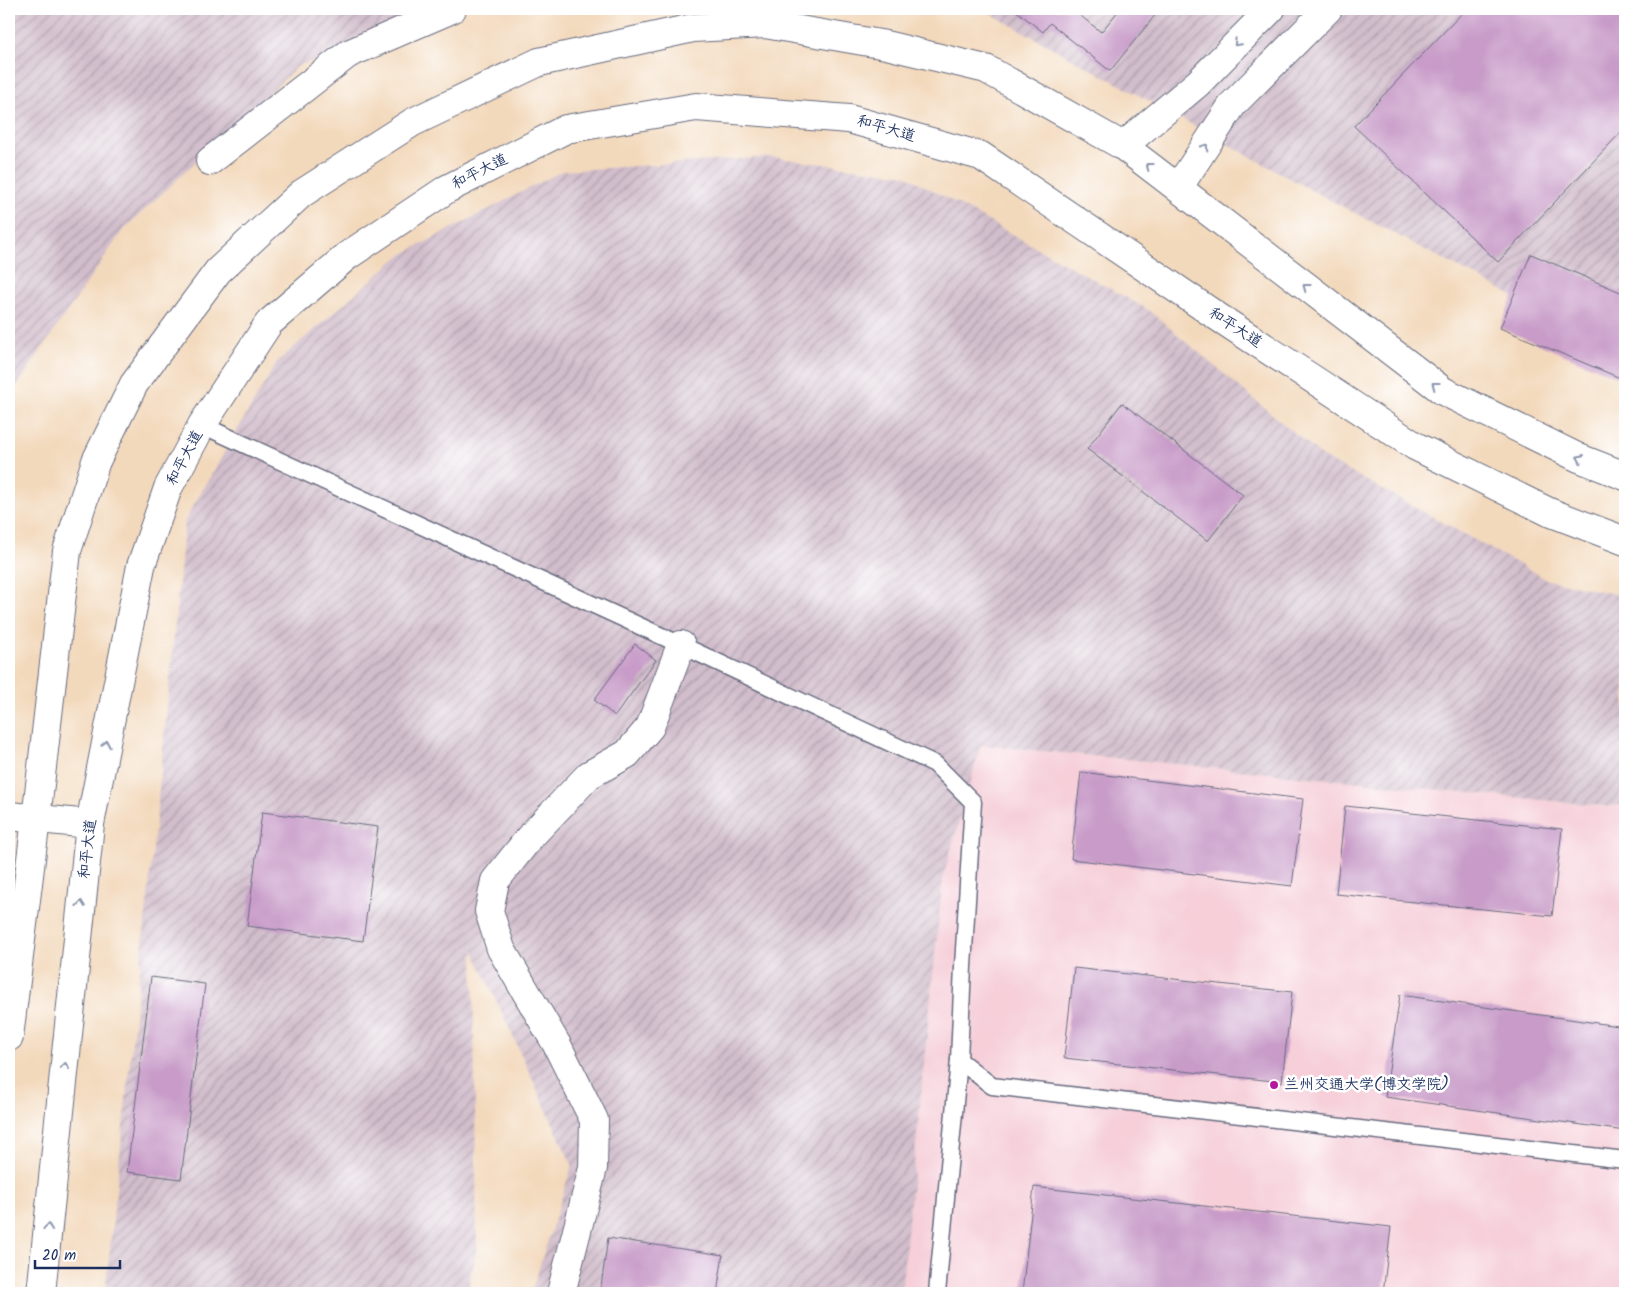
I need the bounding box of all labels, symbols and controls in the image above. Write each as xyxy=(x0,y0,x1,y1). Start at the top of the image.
one-way arrow xyxy=(1234,37,1243,46)
street label: 和平大道 xyxy=(854,109,918,149)
one-way arrow xyxy=(1199,143,1208,153)
street label: 和平大道 xyxy=(448,148,512,196)
one-way arrow xyxy=(1145,163,1155,172)
one-way arrow xyxy=(1303,284,1312,292)
street label: 和平大道 xyxy=(1203,302,1267,354)
one-way arrow xyxy=(1431,382,1441,391)
street label: 和平大道 xyxy=(160,426,210,490)
one-way arrow xyxy=(1576,454,1585,465)
one-way arrow xyxy=(100,739,111,748)
street label: 和平大道 xyxy=(72,818,104,880)
one-way arrow xyxy=(75,900,86,908)
one-way arrow xyxy=(59,1061,70,1069)
place label: 兰州交通大学(博文学院) xyxy=(1284,1073,1449,1097)
marker: 兰州交通大学(博文学院) xyxy=(1268,1079,1280,1091)
one-way arrow xyxy=(42,1223,53,1231)
scale bar xyxy=(35,1237,120,1269)
text: 20 m xyxy=(42,1244,76,1268)

